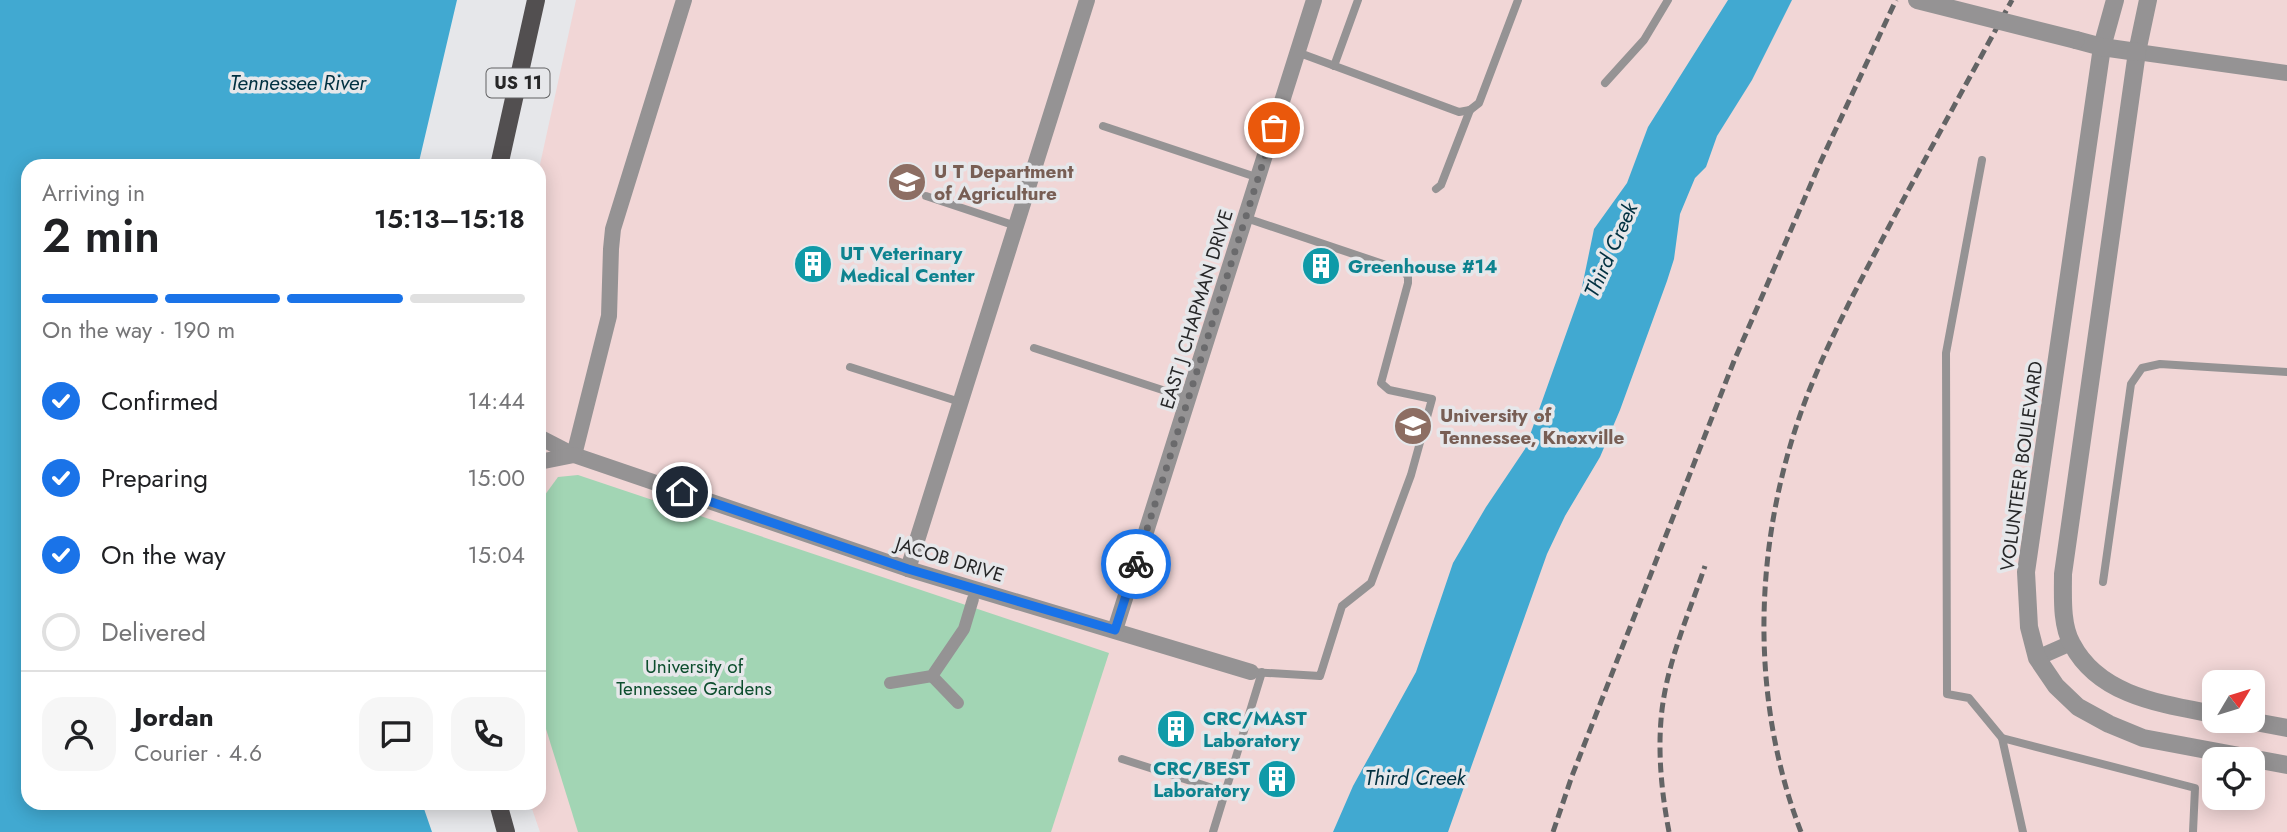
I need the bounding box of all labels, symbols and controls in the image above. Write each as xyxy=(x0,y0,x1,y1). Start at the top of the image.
water label: Tennessee River xyxy=(230,68,367,98)
road number: US 11 xyxy=(486,68,550,98)
pin xyxy=(1244,98,1304,158)
icon: bag xyxy=(1255,109,1293,147)
place label: U T Department of Agriculture xyxy=(934,158,1073,207)
school or university icon: U T Department of Agriculture xyxy=(886,161,928,203)
text: Arriving in xyxy=(42,176,145,210)
water label: Third Creek xyxy=(1577,197,1646,302)
text: 15:13–15:18 xyxy=(374,200,525,238)
text: 2 min xyxy=(42,203,160,269)
street label: EAST J CHAPMAN DRIVE xyxy=(1153,206,1240,412)
place label: UT Veterinary Medical Center xyxy=(840,240,975,289)
building icon: UT Veterinary Medical Center xyxy=(792,243,834,285)
building icon: Greenhouse #14 xyxy=(1300,245,1342,287)
place label: Greenhouse #14 xyxy=(1348,253,1498,280)
text: On the way · 190 m xyxy=(42,313,235,347)
street label: VOLUNTEER BOULEVARD xyxy=(1993,359,2050,573)
icon: check xyxy=(42,382,80,420)
text: Confirmed xyxy=(101,382,218,420)
text: 14:44 xyxy=(468,384,525,418)
place label: University of Tennessee, Knoxville xyxy=(1440,402,1624,451)
school or university icon: University of Tennessee, Knoxville xyxy=(1392,405,1434,447)
icon: check xyxy=(42,459,80,497)
text: Preparing xyxy=(101,459,208,497)
text: 15:00 xyxy=(467,461,525,495)
pin xyxy=(652,462,712,522)
icon: home xyxy=(663,473,701,511)
street label: JACOB DRIVE xyxy=(889,529,1007,589)
courier xyxy=(1101,529,1171,599)
icon: check xyxy=(42,536,80,574)
text: On the way xyxy=(101,536,226,574)
text: 15:04 xyxy=(468,538,525,572)
icon: bike xyxy=(1117,545,1155,583)
text: Delivered xyxy=(101,613,206,651)
park label: University of Tennessee Gardens xyxy=(616,653,772,702)
north arrow xyxy=(2202,670,2264,733)
map controls xyxy=(2202,670,2265,810)
button: person xyxy=(42,697,116,771)
button: chat xyxy=(359,697,433,771)
button: phone xyxy=(451,697,525,771)
text: Jordan xyxy=(134,698,214,736)
place label: CRC/MAST Laboratory xyxy=(1203,705,1307,754)
building icon: CRC/MAST Laboratory xyxy=(1155,708,1197,750)
text: Courier · 4.6 xyxy=(134,736,262,770)
button: locate xyxy=(2202,747,2265,810)
place label: CRC/BEST Laboratory xyxy=(1153,755,1251,804)
building icon: CRC/BEST Laboratory xyxy=(1256,758,1298,800)
water label: Third Creek xyxy=(1365,763,1467,793)

